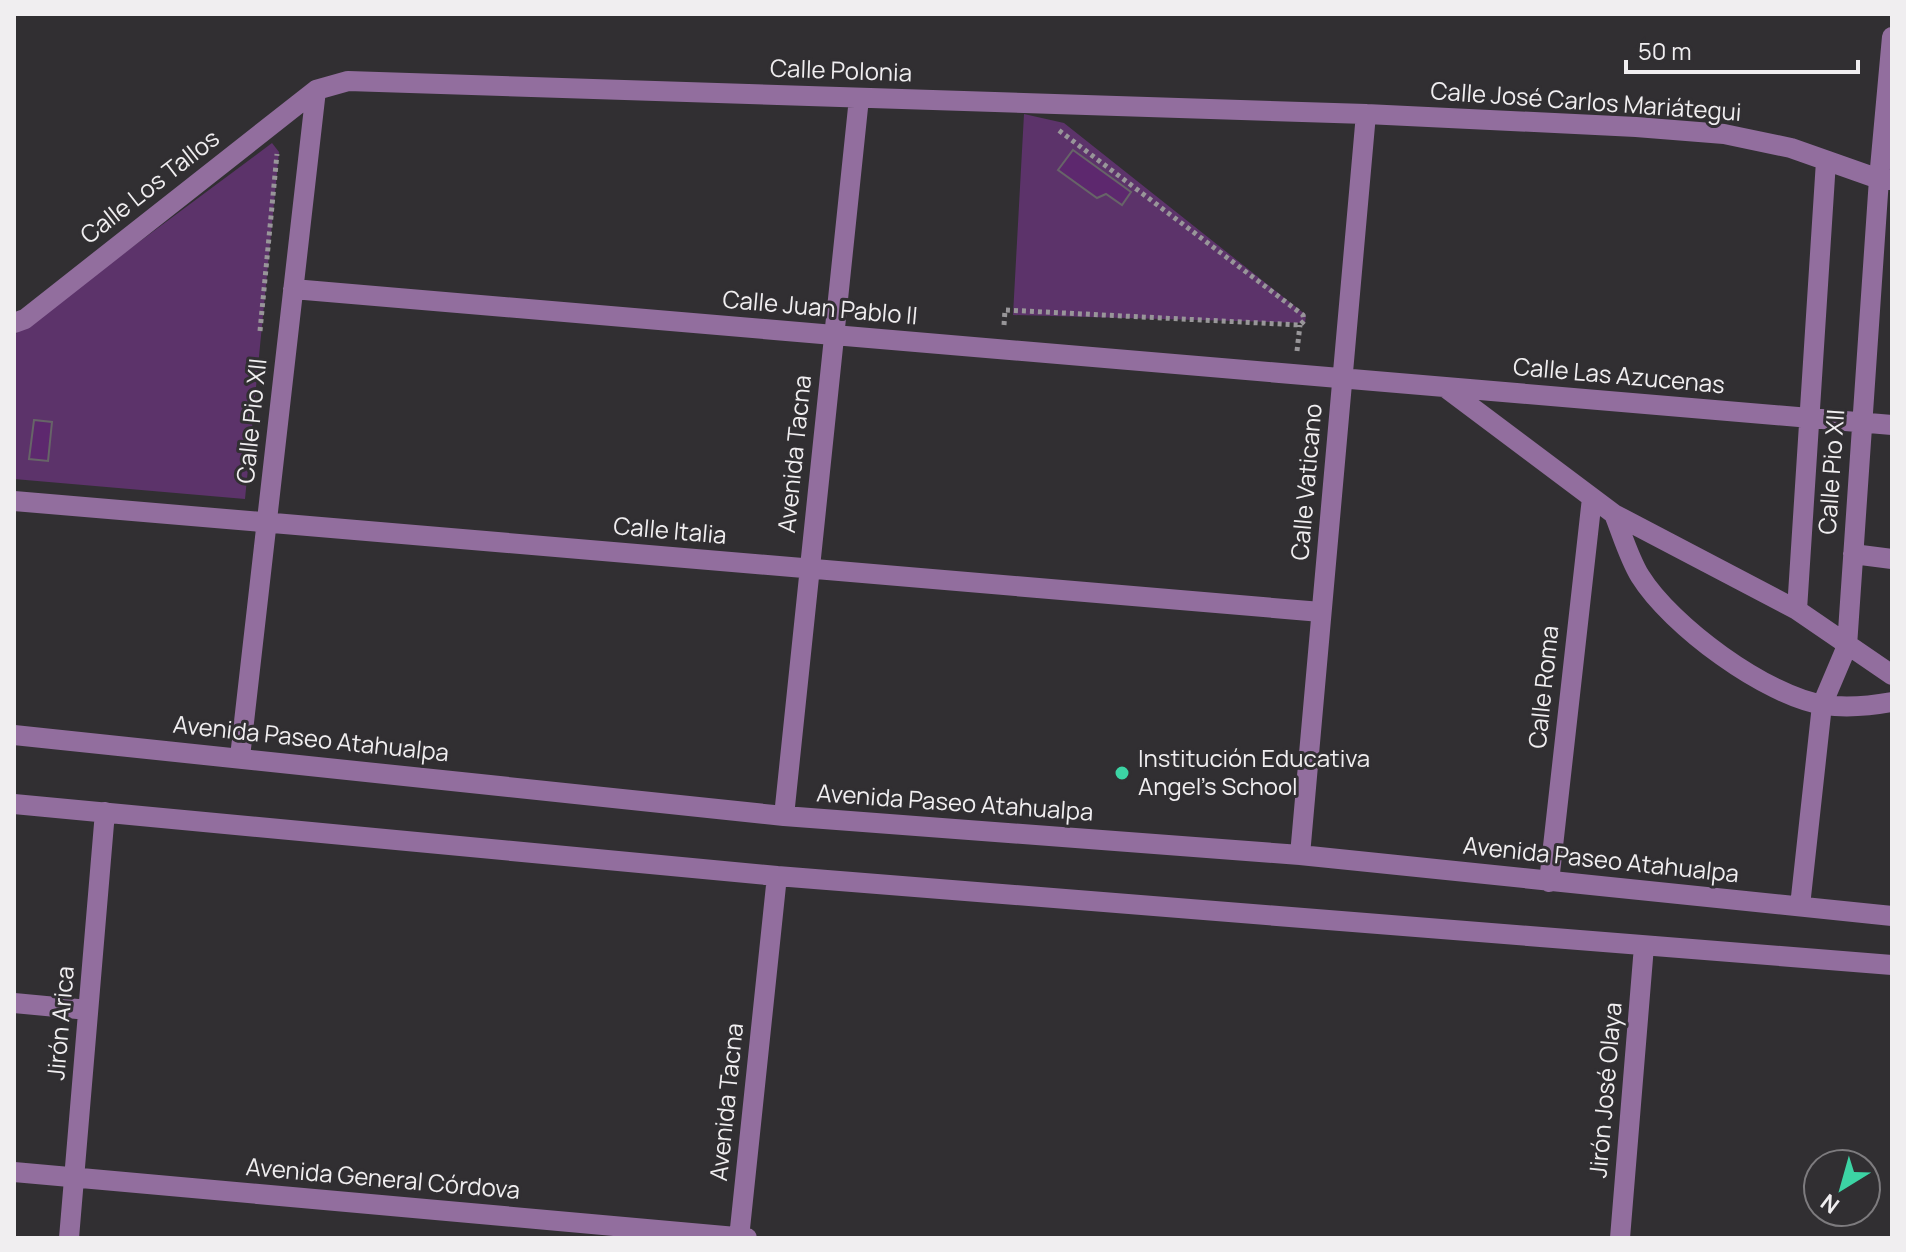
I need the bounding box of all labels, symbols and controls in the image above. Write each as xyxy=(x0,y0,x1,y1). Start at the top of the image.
scale bar xyxy=(1626,24,1858,74)
text: 50 m xyxy=(1638,34,1692,67)
street label: Calle Polonia xyxy=(769,51,913,88)
street label: Calle José Carlos Mariátegui xyxy=(1429,73,1743,128)
street label: Calle Los Tallos xyxy=(73,121,225,251)
street label: Calle Juan Pablo II xyxy=(721,282,919,331)
street label: Calle Las Azucenas xyxy=(1512,349,1726,400)
street label: Calle Pio XII xyxy=(228,357,273,485)
street label: Avenida Tacna xyxy=(769,373,818,534)
street label: Calle Vaticano xyxy=(1282,402,1329,562)
street label: Calle Pio XII xyxy=(1810,408,1851,536)
street label: Calle Italia xyxy=(612,508,728,551)
street label: Calle Roma xyxy=(1520,624,1565,750)
street label: Avenida Paseo Atahualpa xyxy=(171,707,451,768)
place label: Institución Educativa Angel's School xyxy=(1138,741,1370,802)
marker: Institución Educativa Angel's School xyxy=(1113,764,1131,782)
street label: Avenida Paseo Atahualpa xyxy=(816,775,1095,828)
street label: Avenida Paseo Atahualpa xyxy=(1461,828,1741,889)
street label: Jirón Arica xyxy=(38,964,81,1081)
street label: Jirón José Olaya xyxy=(1580,1001,1629,1179)
street label: Avenida Tacna xyxy=(701,1021,750,1182)
north arrow xyxy=(1802,1148,1882,1228)
street label: Avenida General Córdova xyxy=(245,1149,522,1206)
text: N xyxy=(1815,1187,1845,1221)

